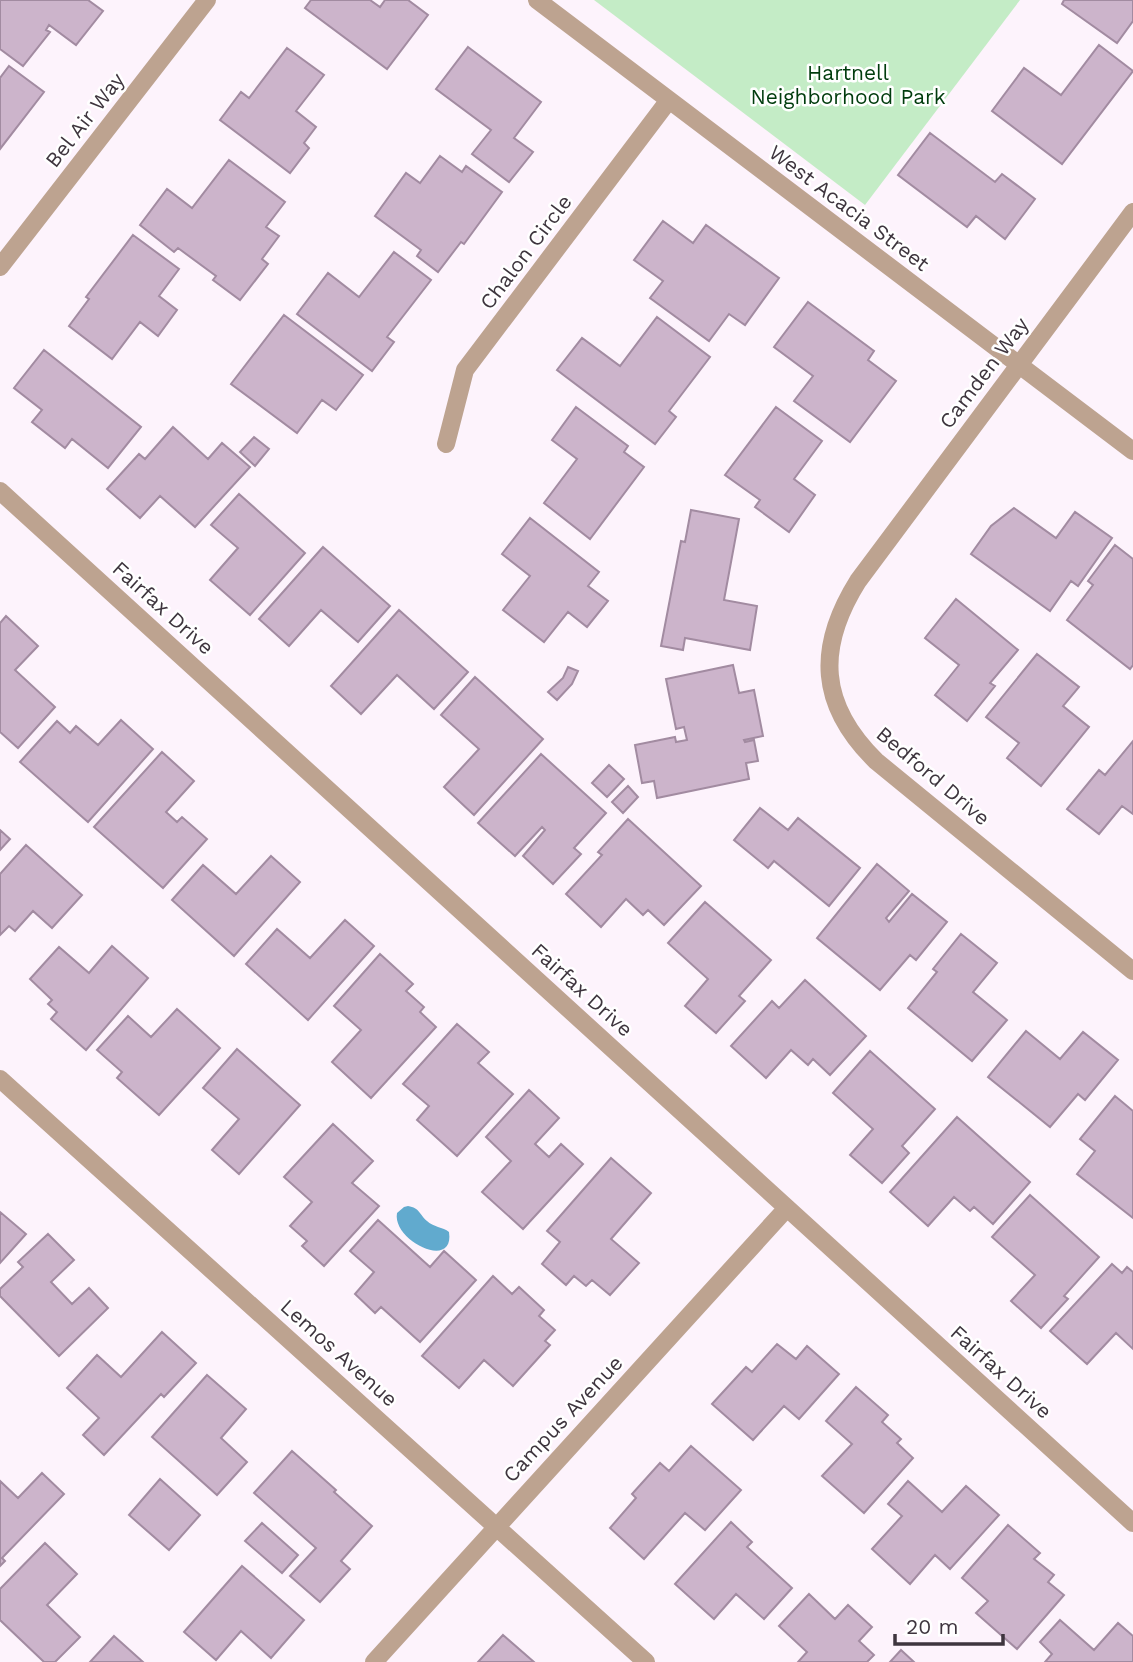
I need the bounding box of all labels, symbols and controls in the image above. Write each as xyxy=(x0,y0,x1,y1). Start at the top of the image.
park label: Hartnell Neighborhood Park xyxy=(750,60,946,109)
street label: Bel Air Way xyxy=(40,67,129,172)
street label: West Acacia Street xyxy=(764,139,935,276)
street label: Chalon Circle xyxy=(474,189,577,314)
street label: Camden Way xyxy=(934,312,1034,433)
street label: Fairfax Drive xyxy=(108,556,219,660)
street label: Bedford Drive xyxy=(872,721,995,830)
street label: Fairfax Drive xyxy=(527,938,638,1042)
street label: Lemos Avenue xyxy=(276,1294,403,1412)
street label: Fairfax Drive xyxy=(946,1320,1057,1424)
street label: Campus Avenue xyxy=(498,1350,628,1487)
scale bar xyxy=(895,1602,1004,1646)
text: 20 m xyxy=(906,1614,958,1639)

